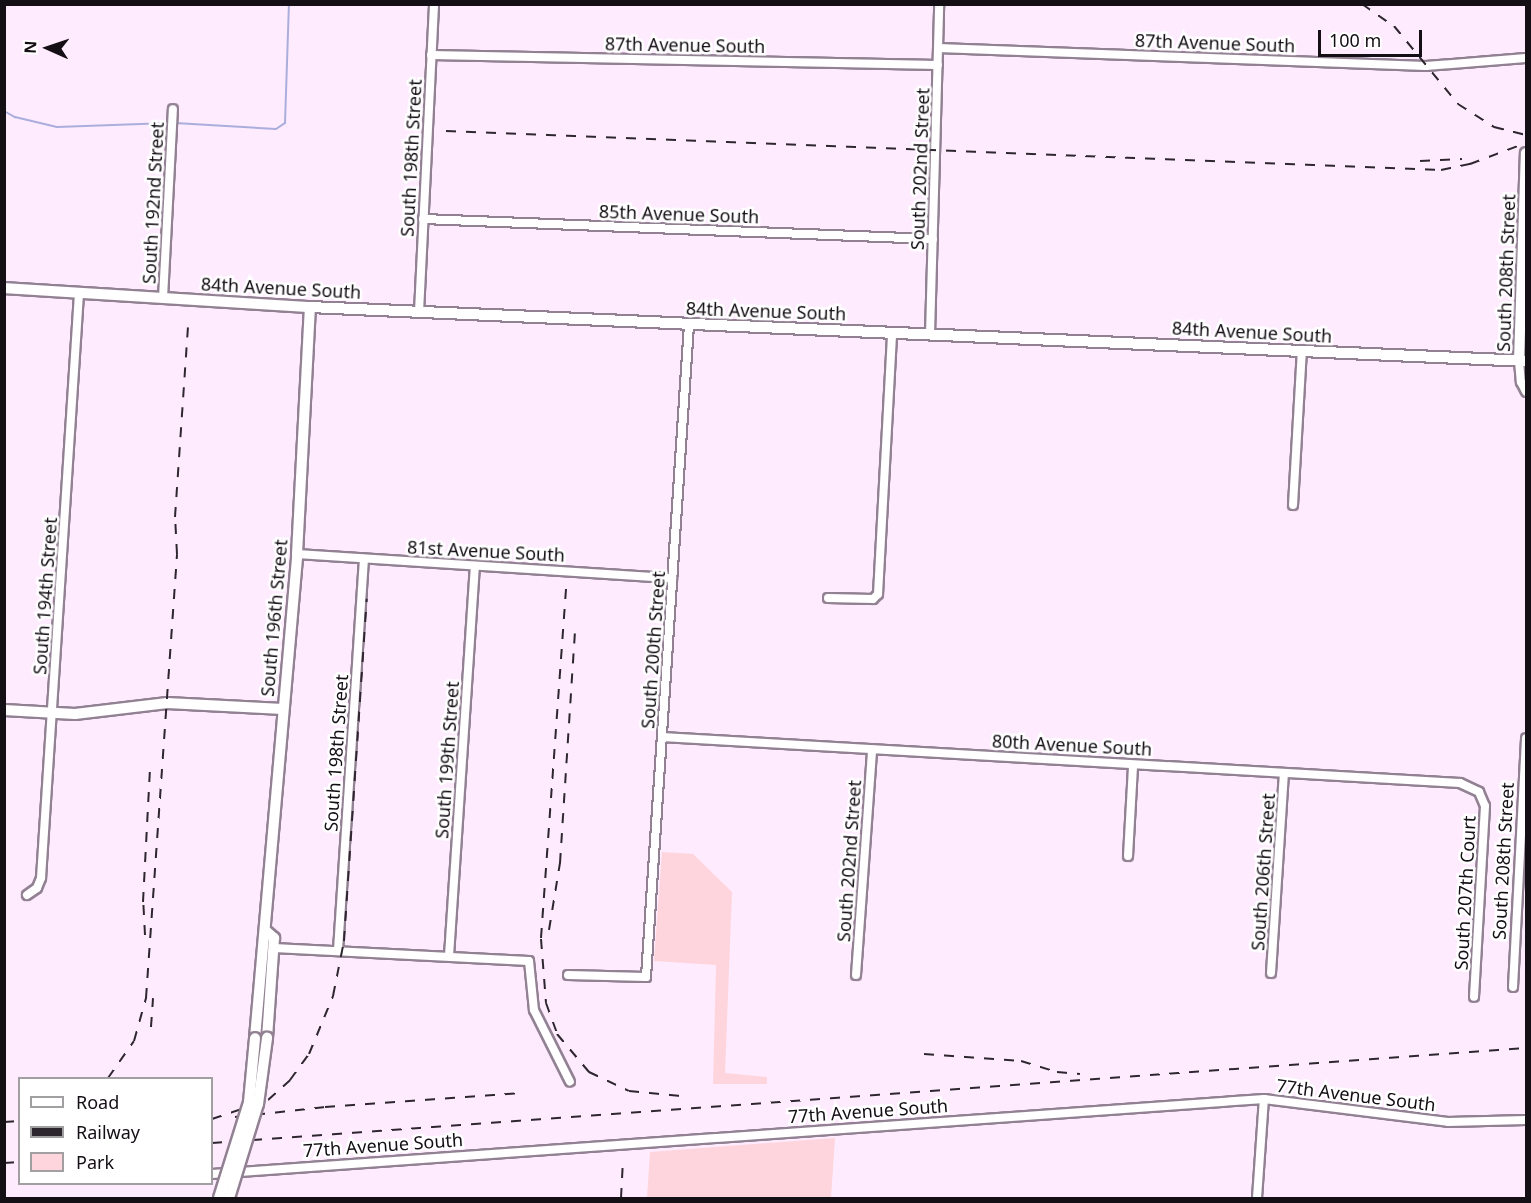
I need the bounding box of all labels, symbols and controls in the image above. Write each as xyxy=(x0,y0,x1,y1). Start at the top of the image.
north arrow xyxy=(18,18,78,78)
scale bar xyxy=(1321,18,1424,56)
text: 100 m xyxy=(1329,28,1381,52)
street label: 87th Avenue South xyxy=(1135,29,1295,57)
street label: 87th Avenue South xyxy=(605,33,765,57)
text: N xyxy=(19,40,41,54)
street label: South 198th Street xyxy=(396,79,426,237)
street label: South 202nd Street xyxy=(906,88,934,250)
street label: South 192nd Street xyxy=(138,121,168,285)
street label: South 208th Street xyxy=(1492,194,1520,352)
street label: 85th Avenue South xyxy=(599,200,759,228)
street label: 84th Avenue South xyxy=(200,273,362,303)
street label: 84th Avenue South xyxy=(686,297,846,325)
street label: 84th Avenue South xyxy=(1171,317,1333,347)
street label: South 194th Street xyxy=(29,517,61,675)
street label: 81st Avenue South xyxy=(407,536,565,566)
street label: South 196th Street xyxy=(256,539,292,697)
street label: South 200th Street xyxy=(637,571,669,729)
street label: South 198th Street xyxy=(320,674,352,832)
street label: South 199th Street xyxy=(431,681,463,839)
street label: 80th Avenue South xyxy=(991,730,1153,760)
street label: South 202nd Street xyxy=(833,779,865,943)
street label: South 208th Street xyxy=(1488,782,1518,940)
street label: South 206th Street xyxy=(1247,793,1279,951)
street label: South 207th Court xyxy=(1450,815,1480,971)
street label: 77th Avenue South xyxy=(1275,1075,1437,1115)
legend xyxy=(18,1077,213,1185)
text: Road xyxy=(76,1090,119,1114)
street label: 77th Avenue South xyxy=(787,1095,949,1127)
text: Railway xyxy=(76,1120,140,1144)
street label: 77th Avenue South xyxy=(302,1129,464,1161)
text: Park xyxy=(76,1150,114,1174)

